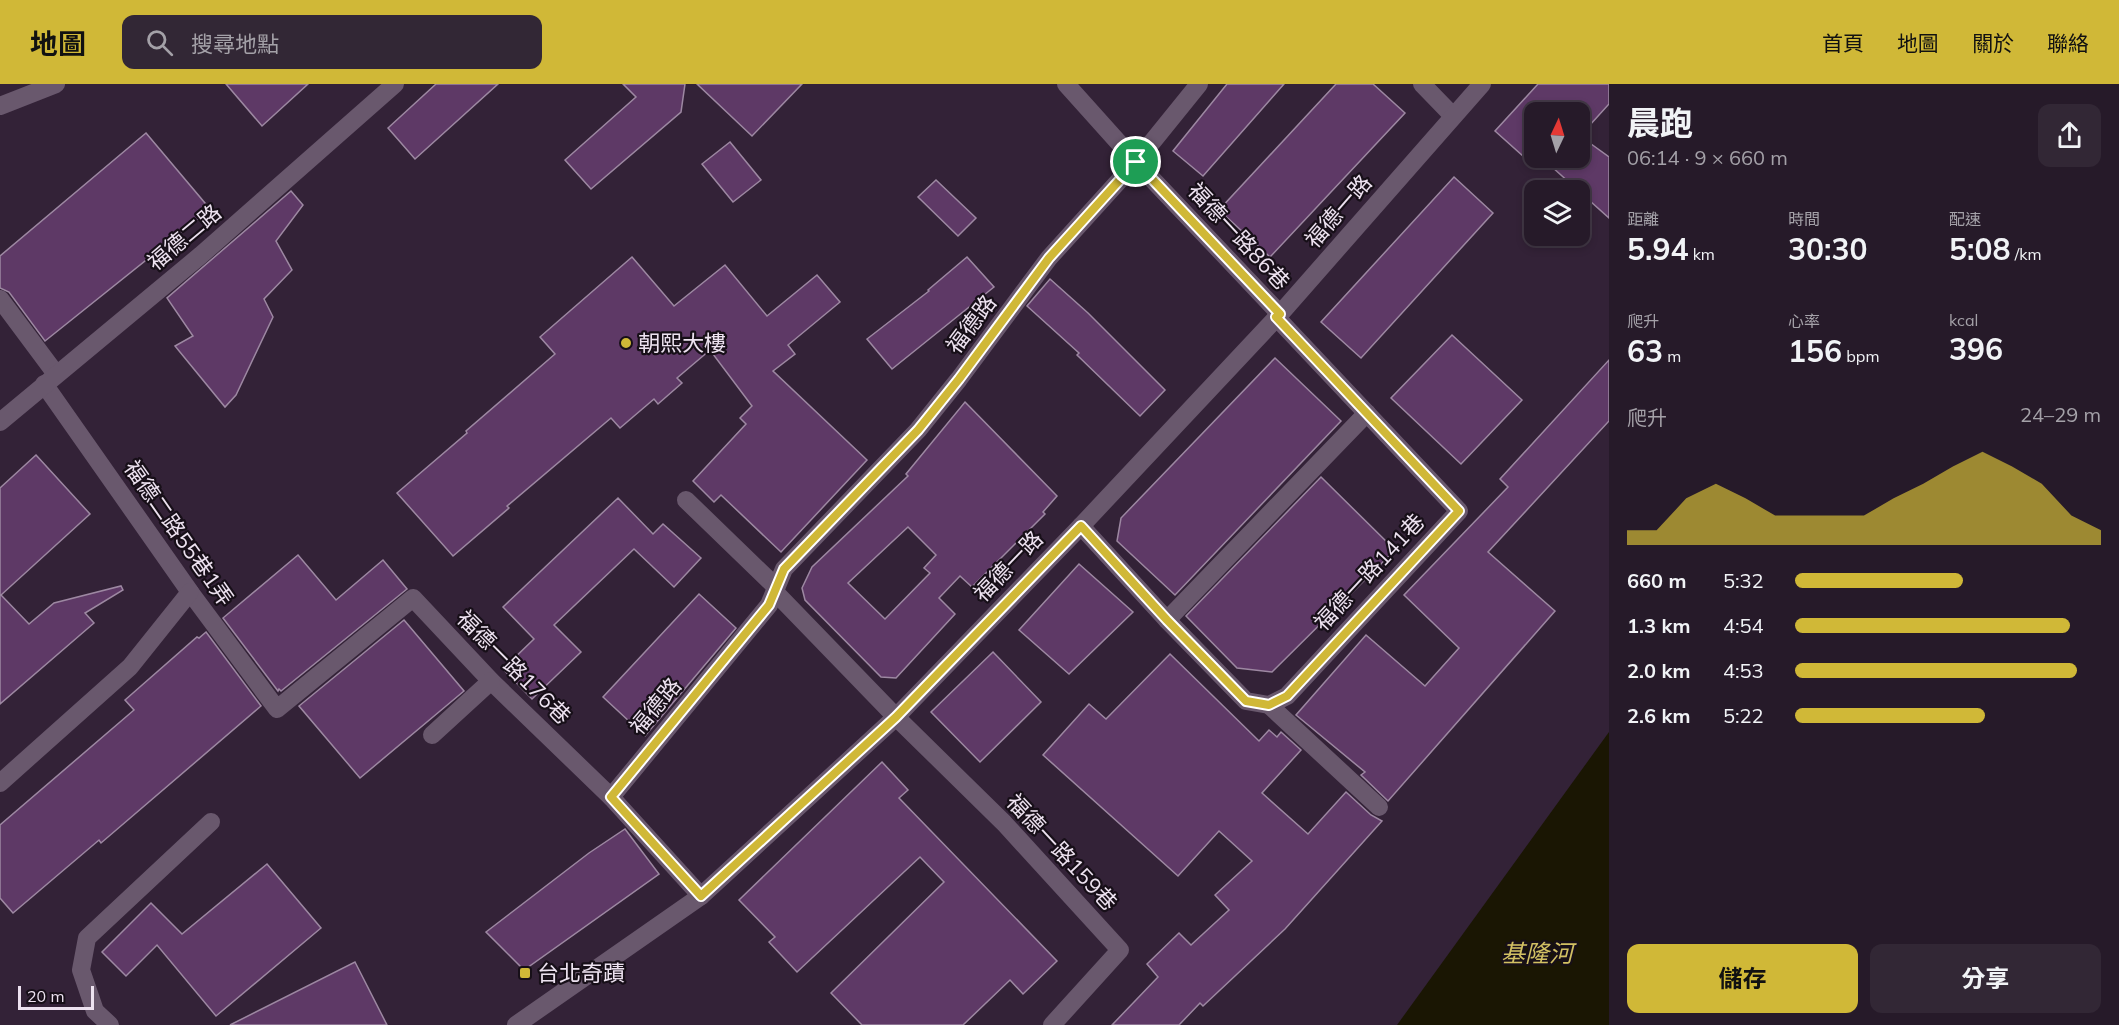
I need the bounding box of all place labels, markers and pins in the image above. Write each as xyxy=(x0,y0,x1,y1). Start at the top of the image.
pin xyxy=(1110,136,1161,187)
place label: 朝熙大樓 xyxy=(638,329,726,357)
marker: 朝熙大樓 xyxy=(619,336,633,350)
place label: 台北奇蹟 xyxy=(537,959,625,987)
marker: 台北奇蹟 xyxy=(518,966,532,980)

